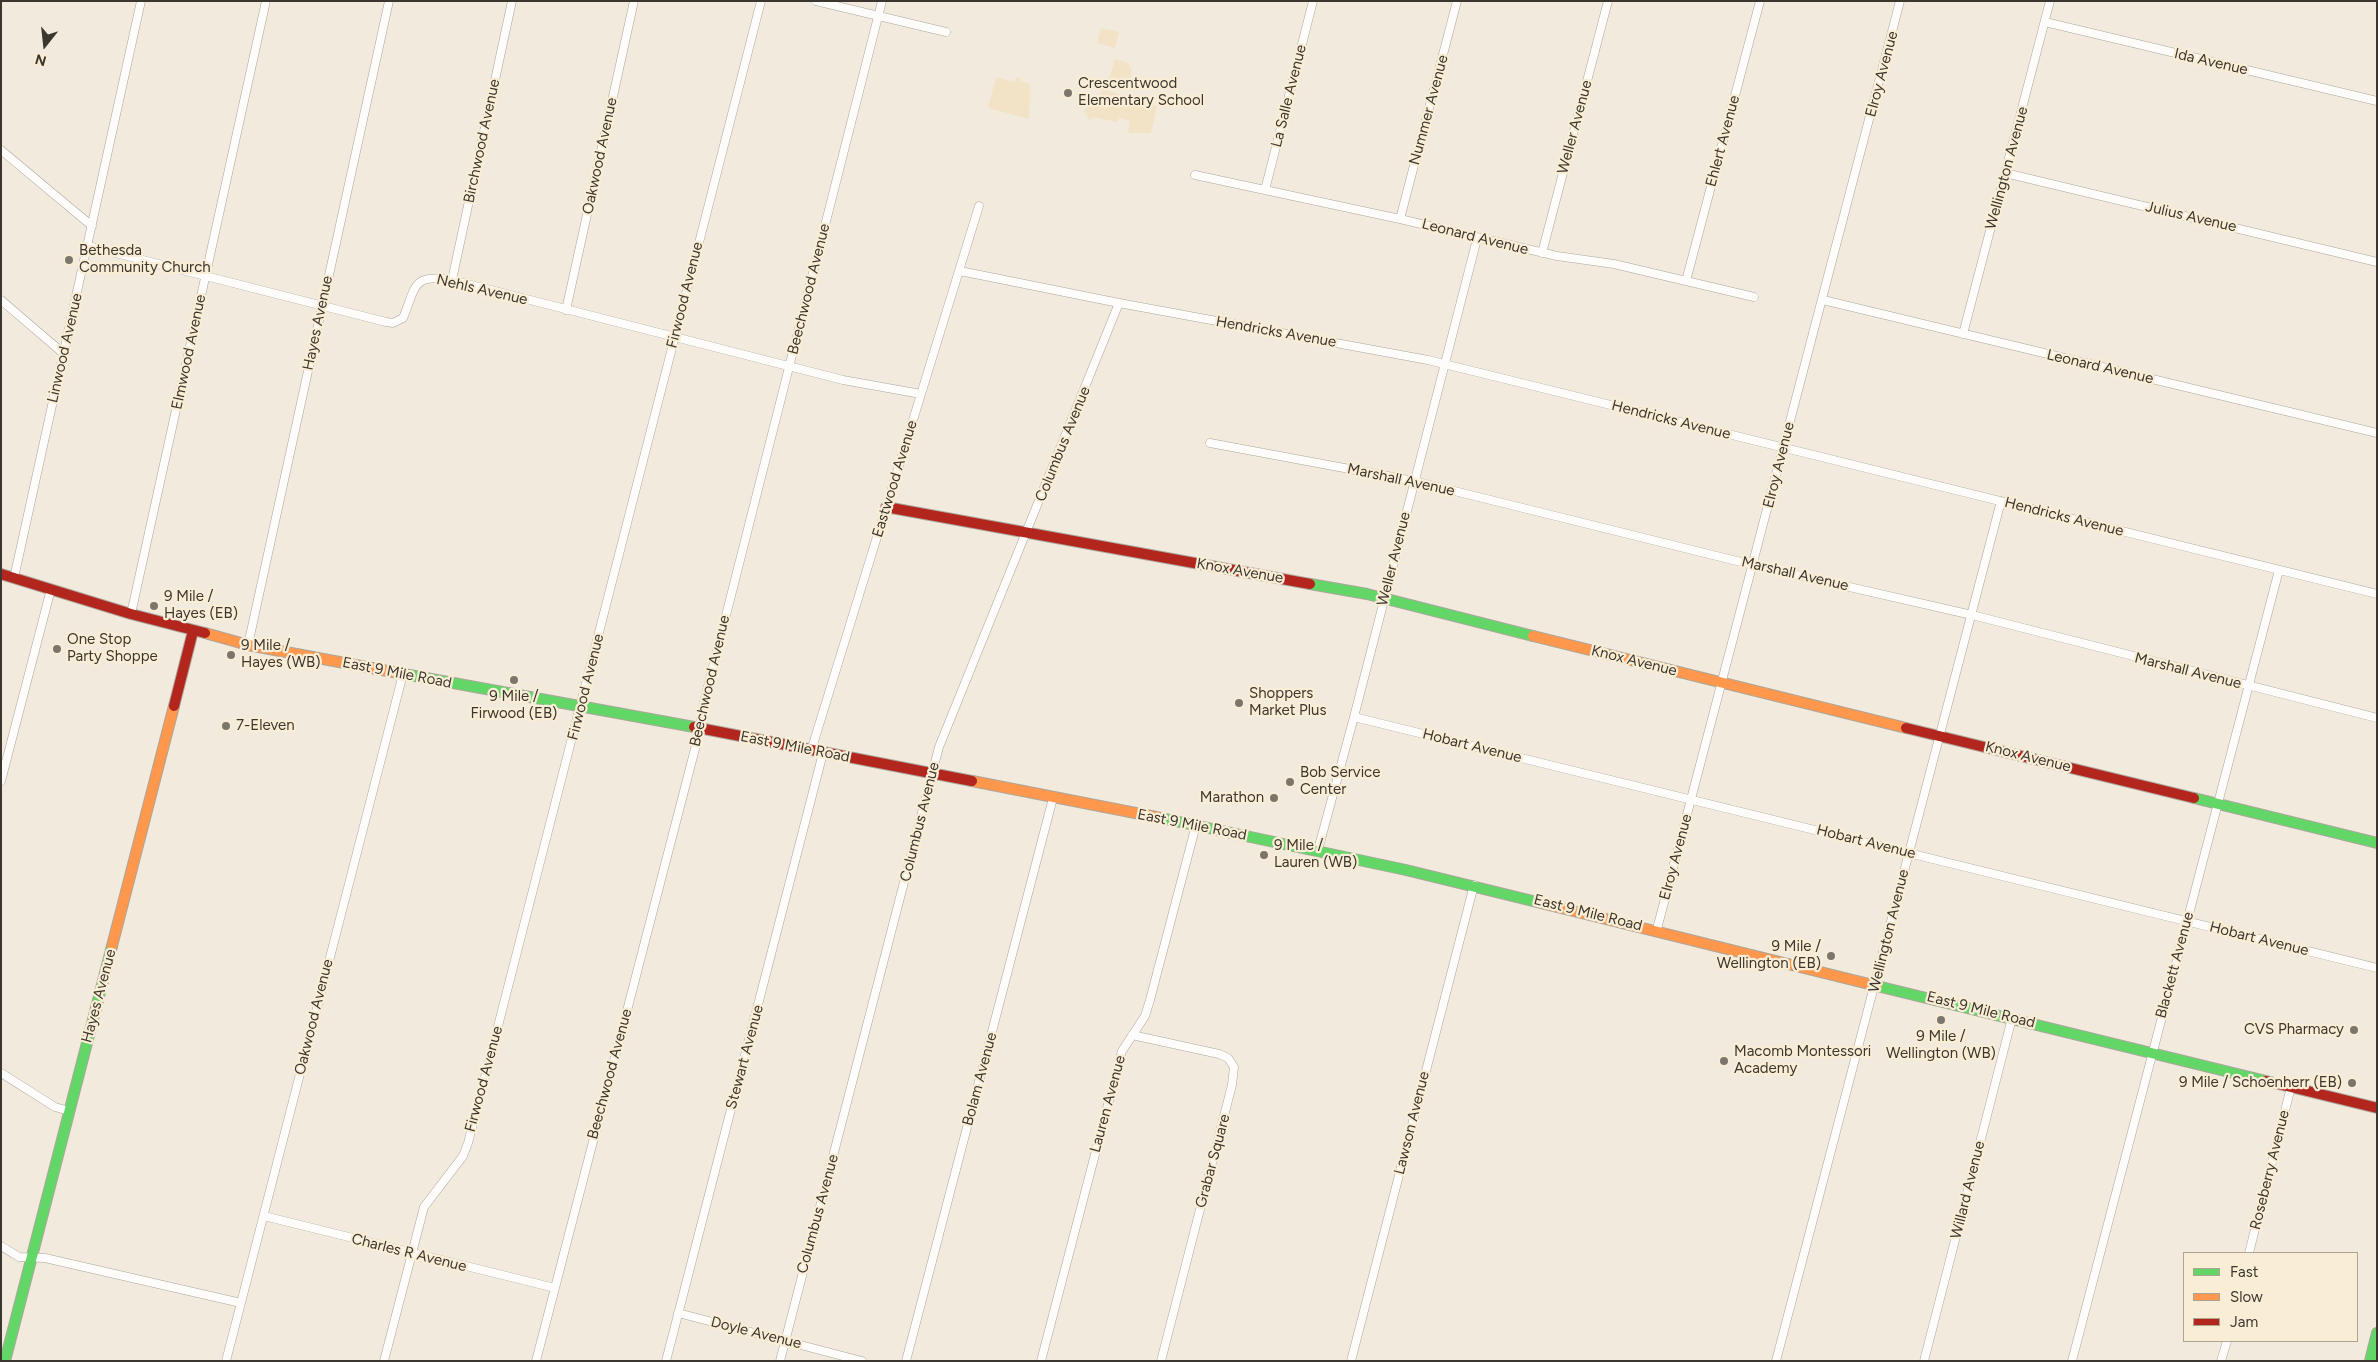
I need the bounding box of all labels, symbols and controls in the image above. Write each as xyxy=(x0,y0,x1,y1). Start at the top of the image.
north arrow xyxy=(20,20,70,70)
street label: Elroy Avenue xyxy=(1862,29,1902,119)
street label: La Salle Avenue xyxy=(1268,43,1310,149)
street label: Ida Avenue xyxy=(2172,45,2250,79)
text: N xyxy=(33,50,48,70)
street label: Nummer Avenue xyxy=(1406,53,1452,167)
place label: Crescentwood Elementary School xyxy=(1078,75,1204,110)
street label: Birchwood Avenue xyxy=(460,77,504,205)
street label: Weller Avenue xyxy=(1554,78,1596,176)
marker: Crescentwood Elementary School xyxy=(1062,87,1074,99)
street label: Ehlert Avenue xyxy=(1702,93,1744,189)
street label: Oakwood Avenue xyxy=(579,96,621,216)
street label: Wellington Avenue xyxy=(1982,105,2032,231)
street label: Julius Avenue xyxy=(2144,198,2238,236)
street label: Leonard Avenue xyxy=(1420,215,1530,259)
street label: Beechwood Avenue xyxy=(784,222,834,356)
street label: Firwood Avenue xyxy=(663,240,707,350)
place label: Bethesda Community Church xyxy=(79,242,211,277)
marker: Bethesda Community Church xyxy=(63,254,75,266)
street label: Nehls Avenue xyxy=(435,271,529,309)
street label: Hayes Avenue xyxy=(299,274,337,372)
street label: Linwood Avenue xyxy=(44,292,86,404)
street label: Elmwood Avenue xyxy=(168,293,210,411)
street label: Hendricks Avenue xyxy=(1214,313,1338,351)
street label: Leonard Avenue xyxy=(2045,346,2155,388)
street label: Columbus Avenue xyxy=(1032,384,1094,504)
street label: Hendricks Avenue xyxy=(1610,397,1732,443)
street label: Eastwood Avenue xyxy=(869,418,921,540)
street label: Elroy Avenue xyxy=(1760,420,1798,510)
street label: Marshall Avenue xyxy=(1346,460,1456,500)
street label: Hendricks Avenue xyxy=(2003,494,2125,540)
street label: Weller Avenue xyxy=(1374,510,1414,608)
street label: Marshall Avenue xyxy=(1740,553,1850,595)
street label: Knox Avenue xyxy=(1195,555,1285,587)
place label: 9 Mile / Hayes (EB) xyxy=(164,588,238,623)
marker: 9 Mile / Hayes (EB) xyxy=(148,600,160,612)
street label: Beechwood Avenue xyxy=(686,614,734,748)
place label: One Stop Party Shoppe xyxy=(67,631,158,666)
street label: Firwood Avenue xyxy=(564,632,608,742)
place label: 9 Mile / Hayes (WB) xyxy=(241,637,321,672)
street label: Knox Avenue xyxy=(1589,642,1679,680)
marker: One Stop Party Shoppe xyxy=(51,643,63,655)
marker: 9 Mile / Hayes (WB) xyxy=(225,649,237,661)
street label: Marshall Avenue xyxy=(2133,649,2243,693)
street label: East 9 Mile Road xyxy=(341,654,453,692)
marker: 9 Mile / Firwood (EB) xyxy=(508,674,520,686)
place label: Shoppers Market Plus xyxy=(1249,685,1326,720)
place label: 9 Mile / Firwood (EB) xyxy=(471,688,557,723)
marker: Shoppers Market Plus xyxy=(1233,697,1245,709)
place label: 7-Eleven xyxy=(236,717,295,735)
marker: 7-Eleven xyxy=(220,720,232,732)
street label: Hobart Avenue xyxy=(1421,725,1523,767)
street label: East 9 Mile Road xyxy=(739,728,851,766)
street label: Knox Avenue xyxy=(1983,738,2073,776)
street label: Columbus Avenue xyxy=(896,760,944,884)
place label: Bob Service Center xyxy=(1300,764,1380,799)
marker: Bob Service Center xyxy=(1284,776,1296,788)
place label: Marathon xyxy=(1200,789,1264,807)
marker: Marathon xyxy=(1268,792,1280,804)
street label: East 9 Mile Road xyxy=(1136,806,1248,844)
street label: Elroy Avenue xyxy=(1656,812,1696,902)
street label: Hobart Avenue xyxy=(1815,821,1917,863)
place label: 9 Mile / Lauren (WB) xyxy=(1274,837,1357,872)
marker: 9 Mile / Lauren (WB) xyxy=(1258,849,1270,861)
street label: Wellington Avenue xyxy=(1865,868,1913,994)
street label: East 9 Mile Road xyxy=(1532,891,1644,935)
street label: Blackett Avenue xyxy=(2152,910,2198,1020)
street label: Hobart Avenue xyxy=(2208,918,2310,960)
place label: 9 Mile / Wellington (EB) xyxy=(1717,938,1821,973)
street label: Hayes Avenue xyxy=(78,947,120,1045)
marker: 9 Mile / Wellington (EB) xyxy=(1825,950,1837,962)
street label: Oakwood Avenue xyxy=(291,957,337,1077)
street label: East 9 Mile Road xyxy=(1925,988,2037,1032)
street label: Stewart Avenue xyxy=(722,1003,768,1111)
street label: Beechwood Avenue xyxy=(584,1007,636,1141)
marker: 9 Mile / Wellington (WB) xyxy=(1935,1014,1947,1026)
place label: CVS Pharmacy xyxy=(2244,1021,2344,1039)
street label: Firwood Avenue xyxy=(461,1024,507,1134)
marker: CVS Pharmacy xyxy=(2348,1024,2360,1036)
place label: 9 Mile / Wellington (WB) xyxy=(1886,1028,1996,1063)
street label: Bolam Avenue xyxy=(959,1030,1001,1128)
place label: Macomb Montessori Academy xyxy=(1734,1043,1871,1078)
street label: Lauren Avenue xyxy=(1086,1053,1130,1155)
marker: Macomb Montessori Academy xyxy=(1718,1055,1730,1067)
street label: Lawson Avenue xyxy=(1390,1070,1434,1176)
place label: 9 Mile / Schoenherr (EB) xyxy=(2179,1074,2342,1092)
marker: 9 Mile / Schoenherr (EB) xyxy=(2346,1077,2358,1089)
street label: Roseberry Avenue xyxy=(2246,1108,2294,1232)
street label: Grabar Square xyxy=(1192,1112,1234,1210)
street label: Willard Avenue xyxy=(1947,1139,1989,1241)
street label: Columbus Avenue xyxy=(793,1152,843,1276)
street label: Charles R Avenue xyxy=(350,1230,468,1276)
legend xyxy=(2183,1252,2358,1342)
text: Fast xyxy=(2230,1263,2258,1281)
text: Slow xyxy=(2230,1288,2263,1306)
street label: Doyle Avenue xyxy=(709,1313,803,1353)
text: Jam xyxy=(2230,1313,2258,1331)

